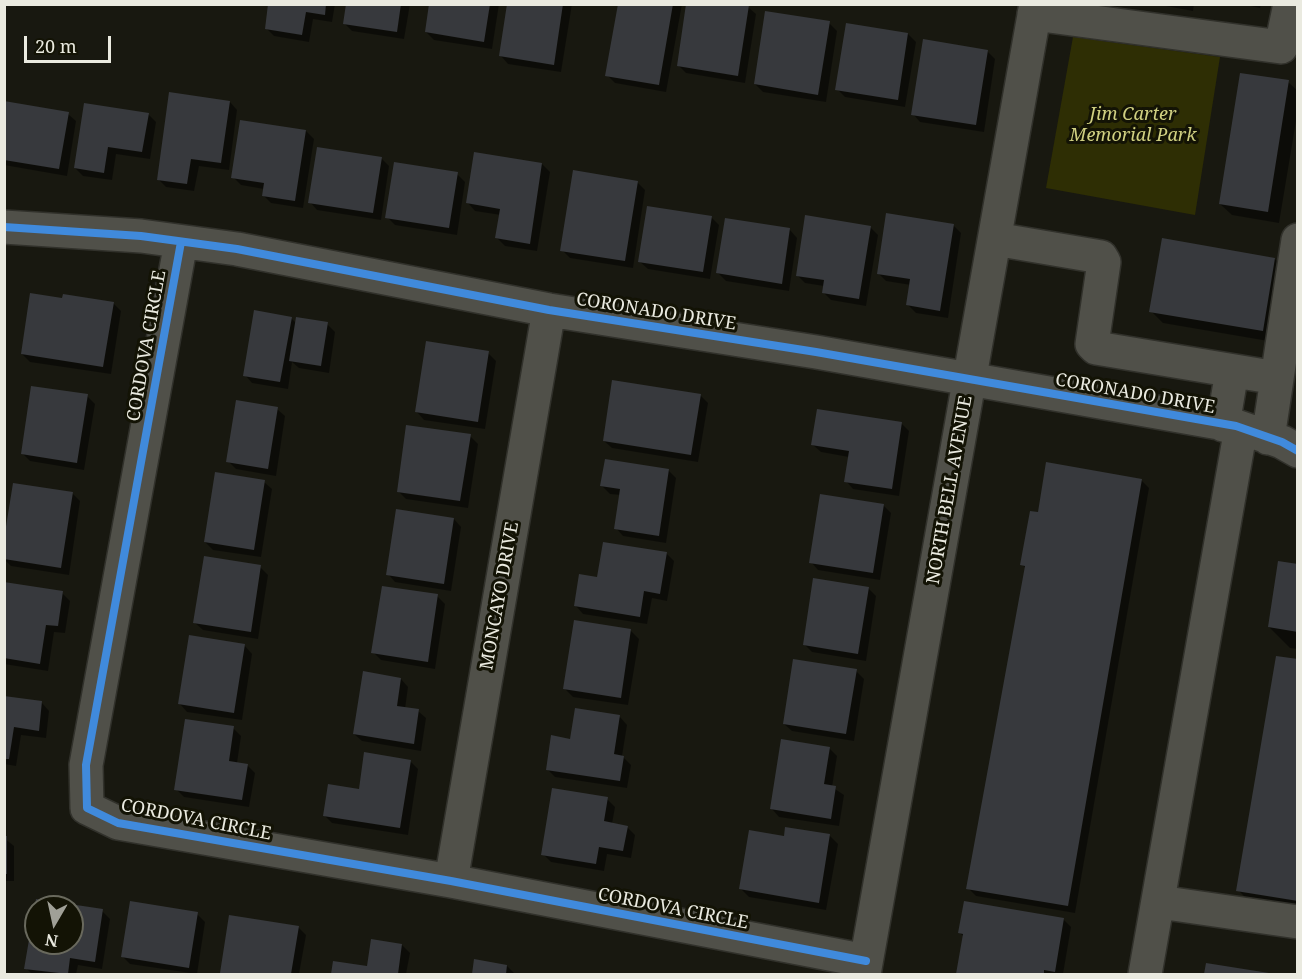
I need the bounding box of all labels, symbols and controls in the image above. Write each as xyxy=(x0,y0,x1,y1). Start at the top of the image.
scale bar xyxy=(27,24,114,62)
text: 20 m xyxy=(35,34,77,58)
park label: Jim Carter Memorial Park xyxy=(1070,104,1196,146)
street label: CORDOVA CIRCLE xyxy=(123,269,171,423)
street label: CORONADO DRIVE xyxy=(574,289,738,335)
street label: CORONADO DRIVE xyxy=(1054,369,1216,419)
street label: NORTH BELL AVENUE xyxy=(923,394,977,586)
street label: MONCAYO DRIVE xyxy=(476,520,524,672)
street label: CORDOVA CIRCLE xyxy=(119,795,273,845)
street label: CORDOVA CIRCLE xyxy=(596,884,750,934)
north arrow xyxy=(24,895,84,955)
text: N xyxy=(44,929,59,953)

